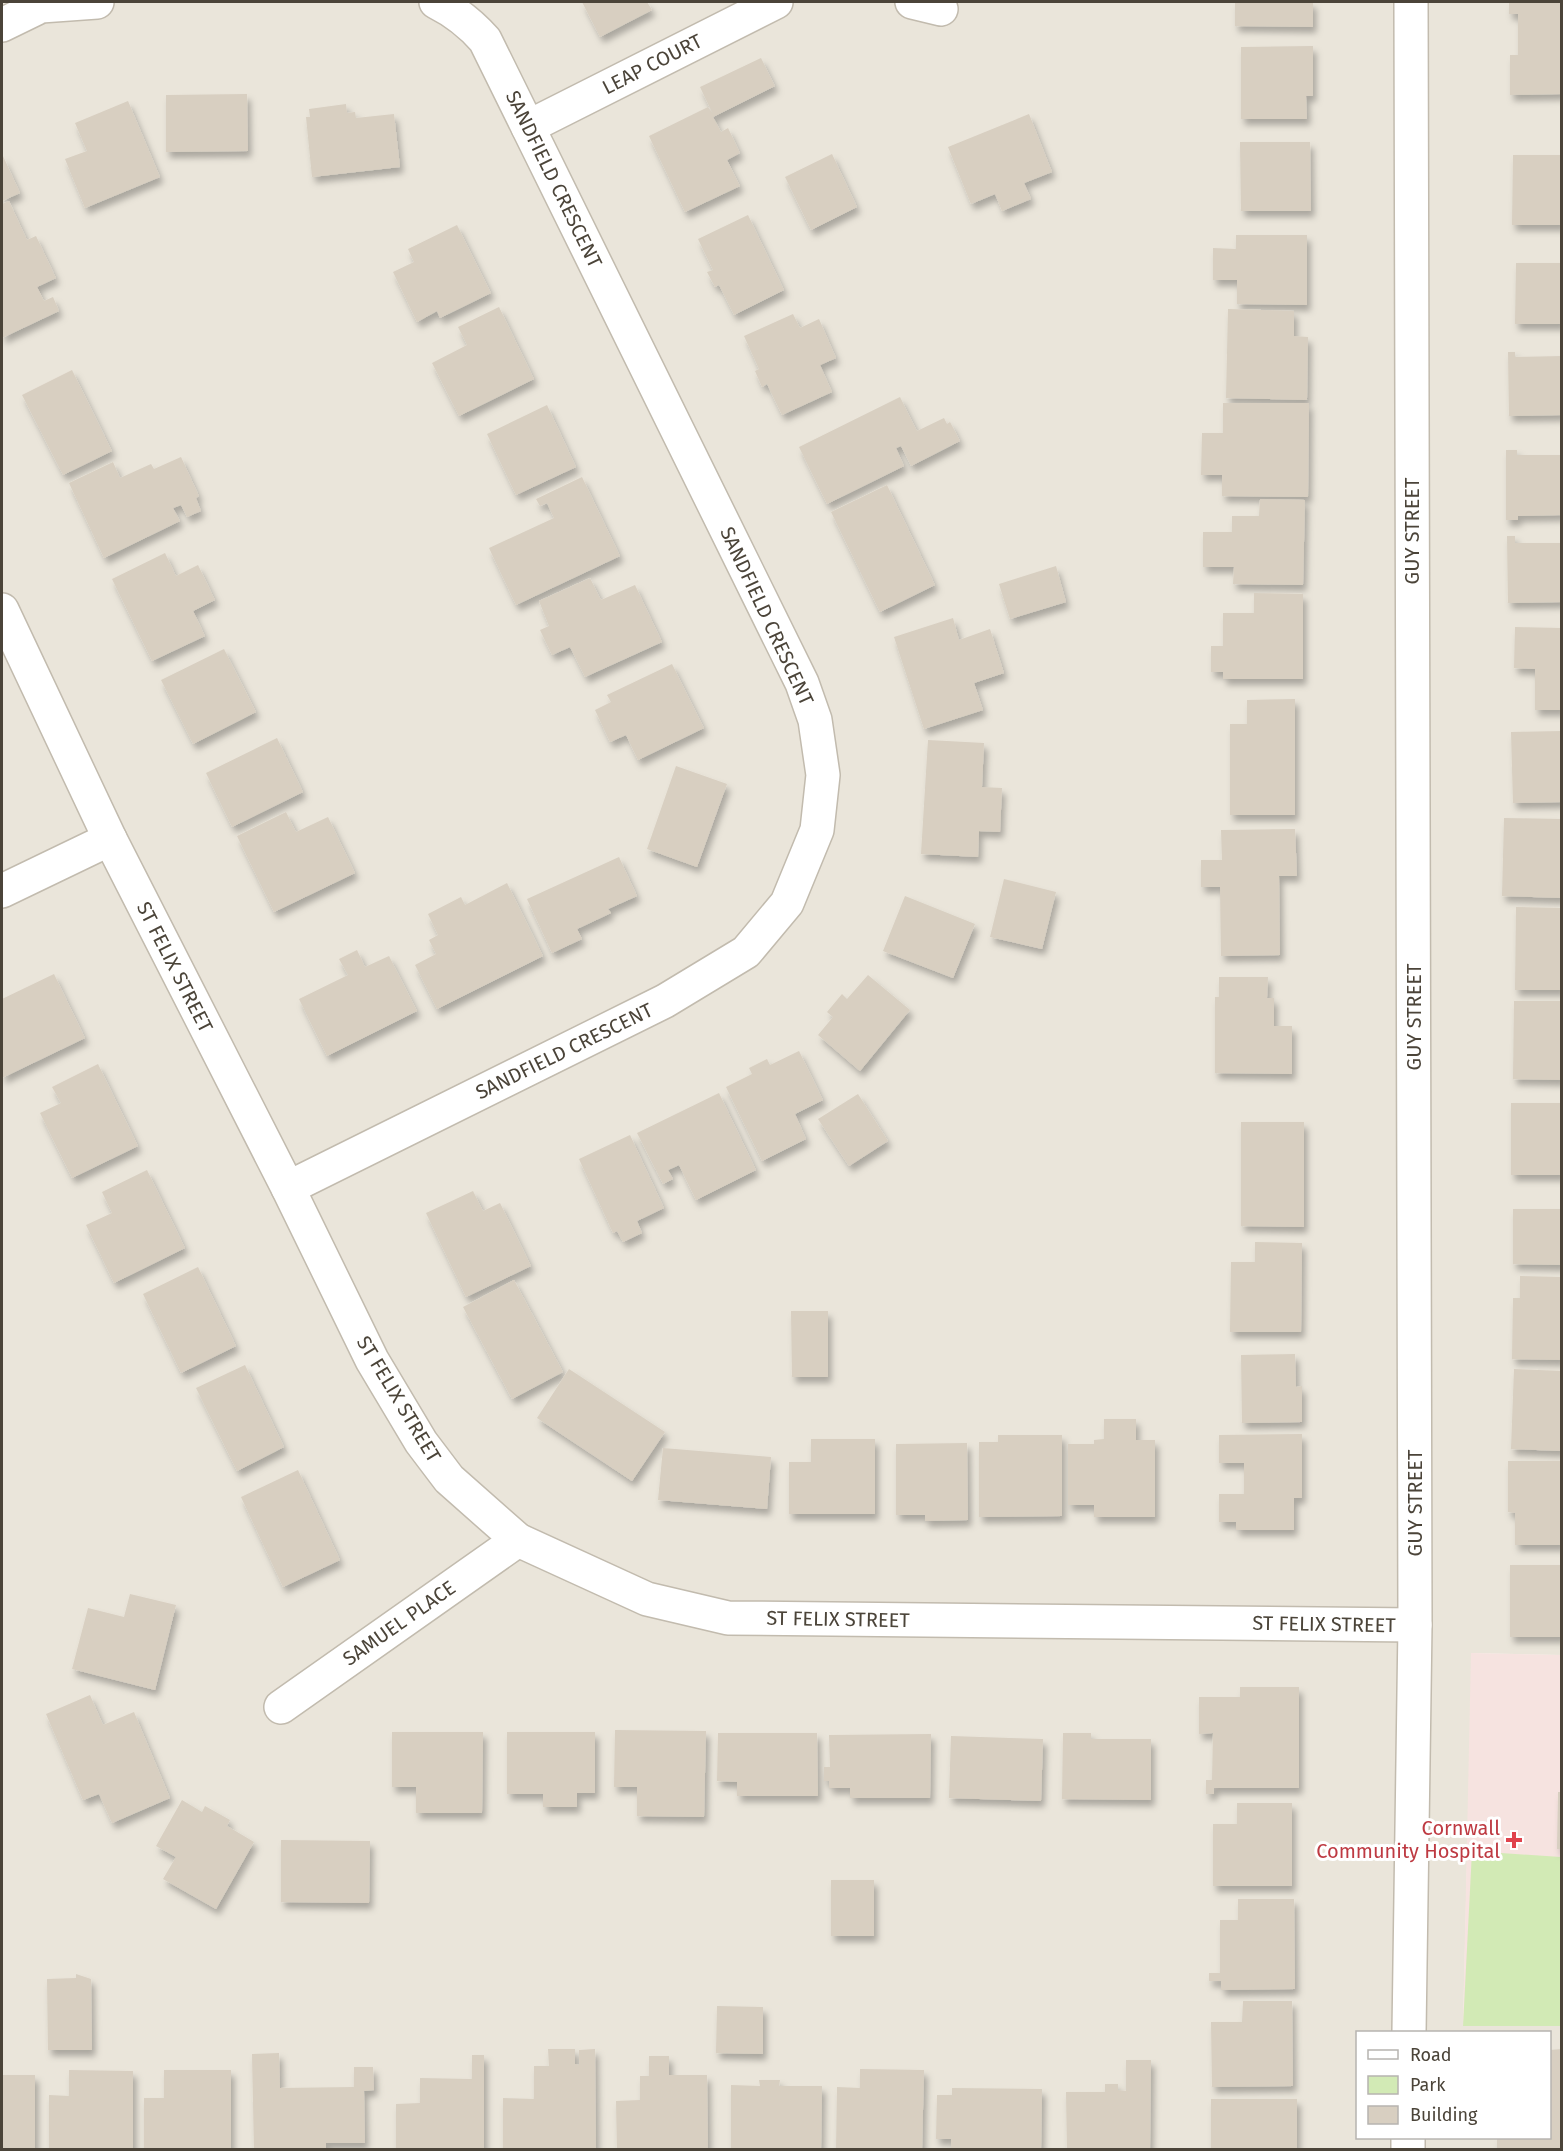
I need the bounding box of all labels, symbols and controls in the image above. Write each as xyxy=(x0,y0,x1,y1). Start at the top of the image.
street label: LEAP COURT xyxy=(598,28,707,99)
street label: SANDFIELD CRESCENT xyxy=(501,87,608,272)
street label: GUY STREET xyxy=(1400,477,1424,584)
street label: SANDFIELD CRESCENT xyxy=(715,523,819,710)
street label: ST FELIX STREET xyxy=(132,898,218,1037)
street label: GUY STREET xyxy=(1402,963,1426,1070)
street label: SANDFIELD CRESCENT xyxy=(472,997,657,1104)
street label: ST FELIX STREET xyxy=(352,1331,447,1467)
street label: GUY STREET xyxy=(1403,1449,1427,1556)
street label: SAMUEL PLACE xyxy=(338,1575,460,1671)
street label: ST FELIX STREET xyxy=(766,1606,910,1632)
street label: ST FELIX STREET xyxy=(1252,1611,1396,1637)
place label: Cornwall Community Hospital xyxy=(1316,1816,1500,1863)
marker: Cornwall Community Hospital xyxy=(1505,1831,1523,1849)
legend xyxy=(1356,2031,1551,2139)
text: Road xyxy=(1410,2044,1452,2066)
text: Park xyxy=(1410,2074,1446,2096)
text: Building xyxy=(1410,2104,1478,2126)

